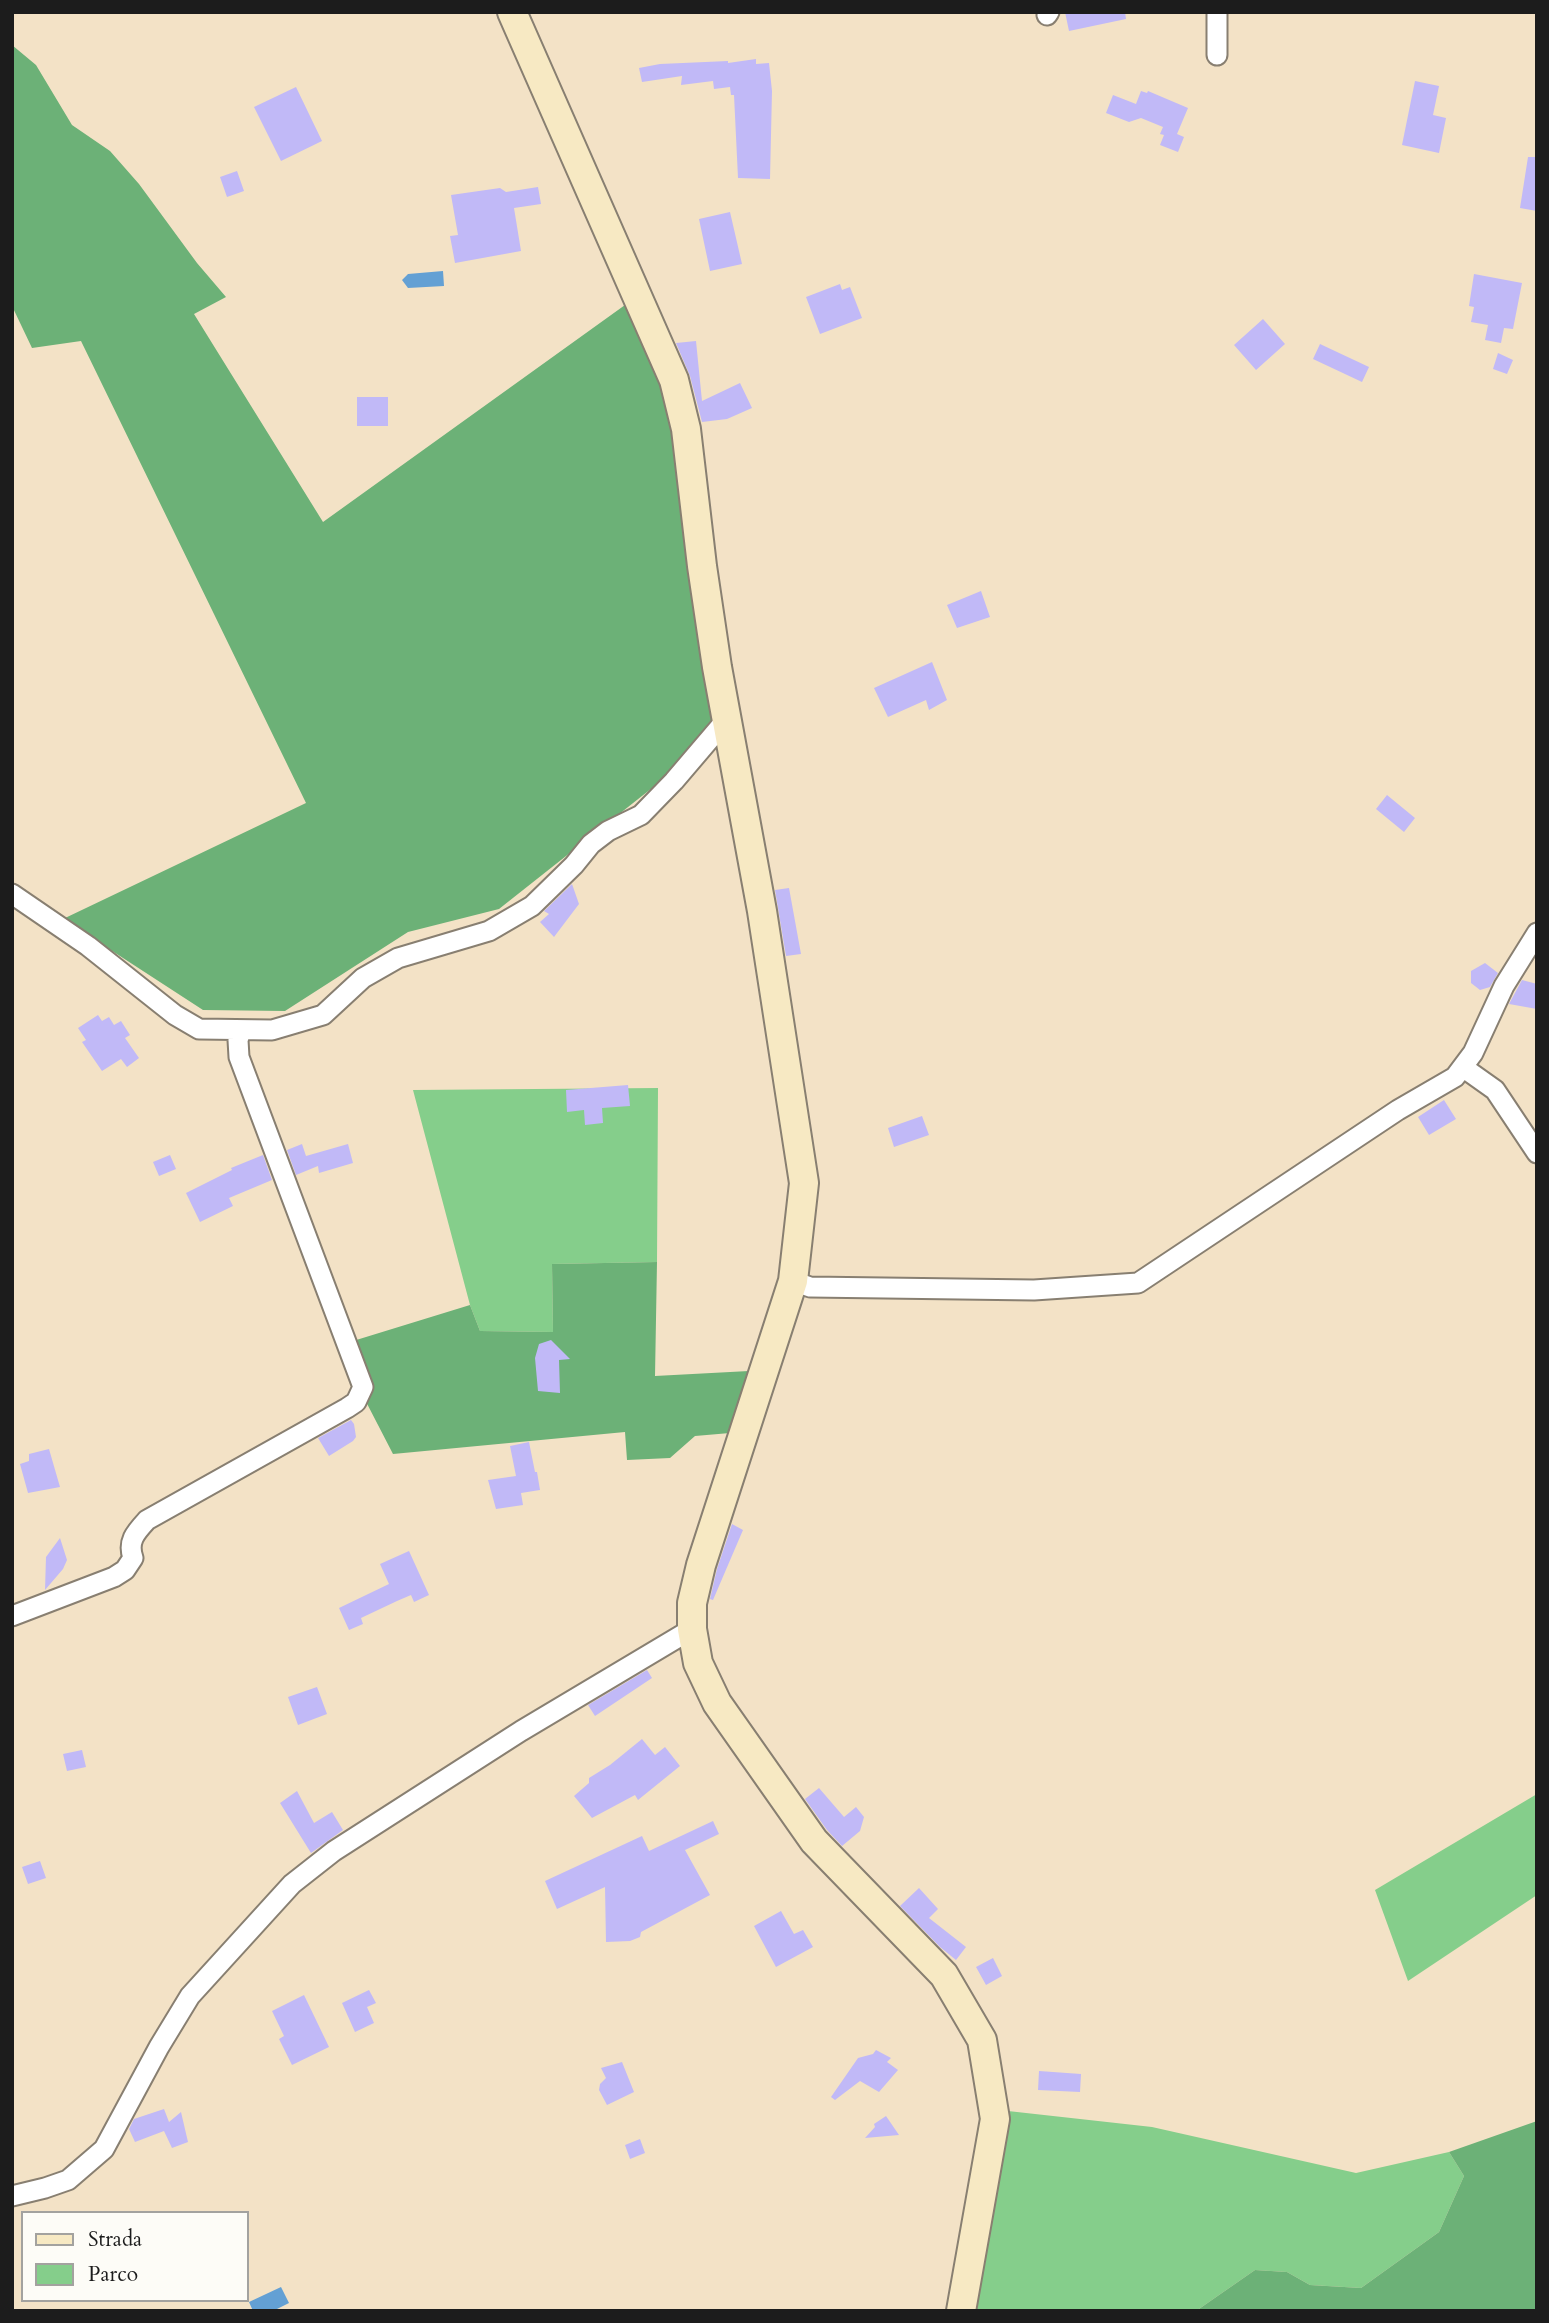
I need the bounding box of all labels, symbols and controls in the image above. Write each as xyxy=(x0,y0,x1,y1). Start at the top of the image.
legend xyxy=(21,2211,248,2302)
text: Strada xyxy=(88,2225,142,2254)
text: Parco xyxy=(88,2260,138,2289)

